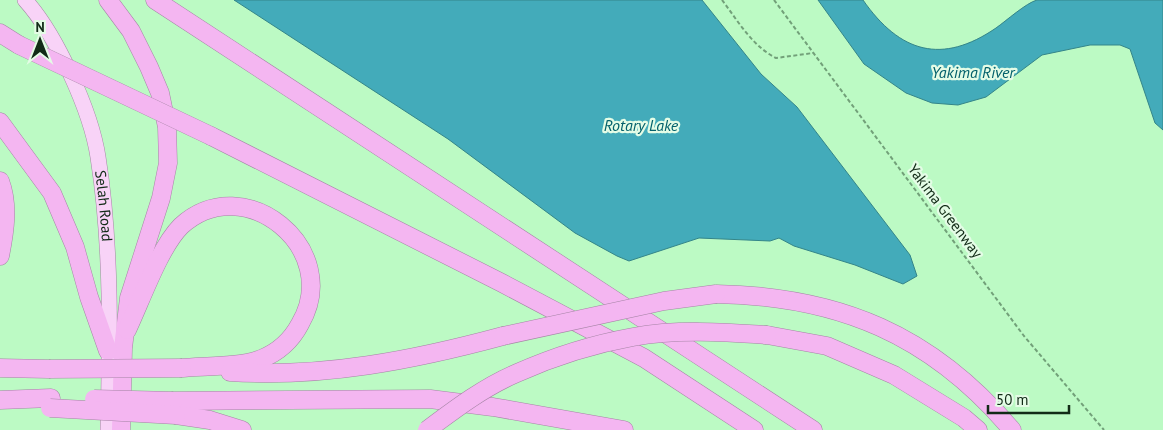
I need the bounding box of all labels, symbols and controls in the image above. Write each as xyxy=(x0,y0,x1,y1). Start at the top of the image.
north arrow xyxy=(15,15,65,65)
text: N xyxy=(35,18,45,36)
water label: Yakima River xyxy=(931,62,1016,82)
water label: Rotary Lake xyxy=(604,115,679,135)
street label: Yakima Greenway xyxy=(904,160,987,261)
street label: Selah Road xyxy=(91,169,117,242)
scale bar xyxy=(988,382,1069,414)
text: 50 m xyxy=(996,390,1029,409)

